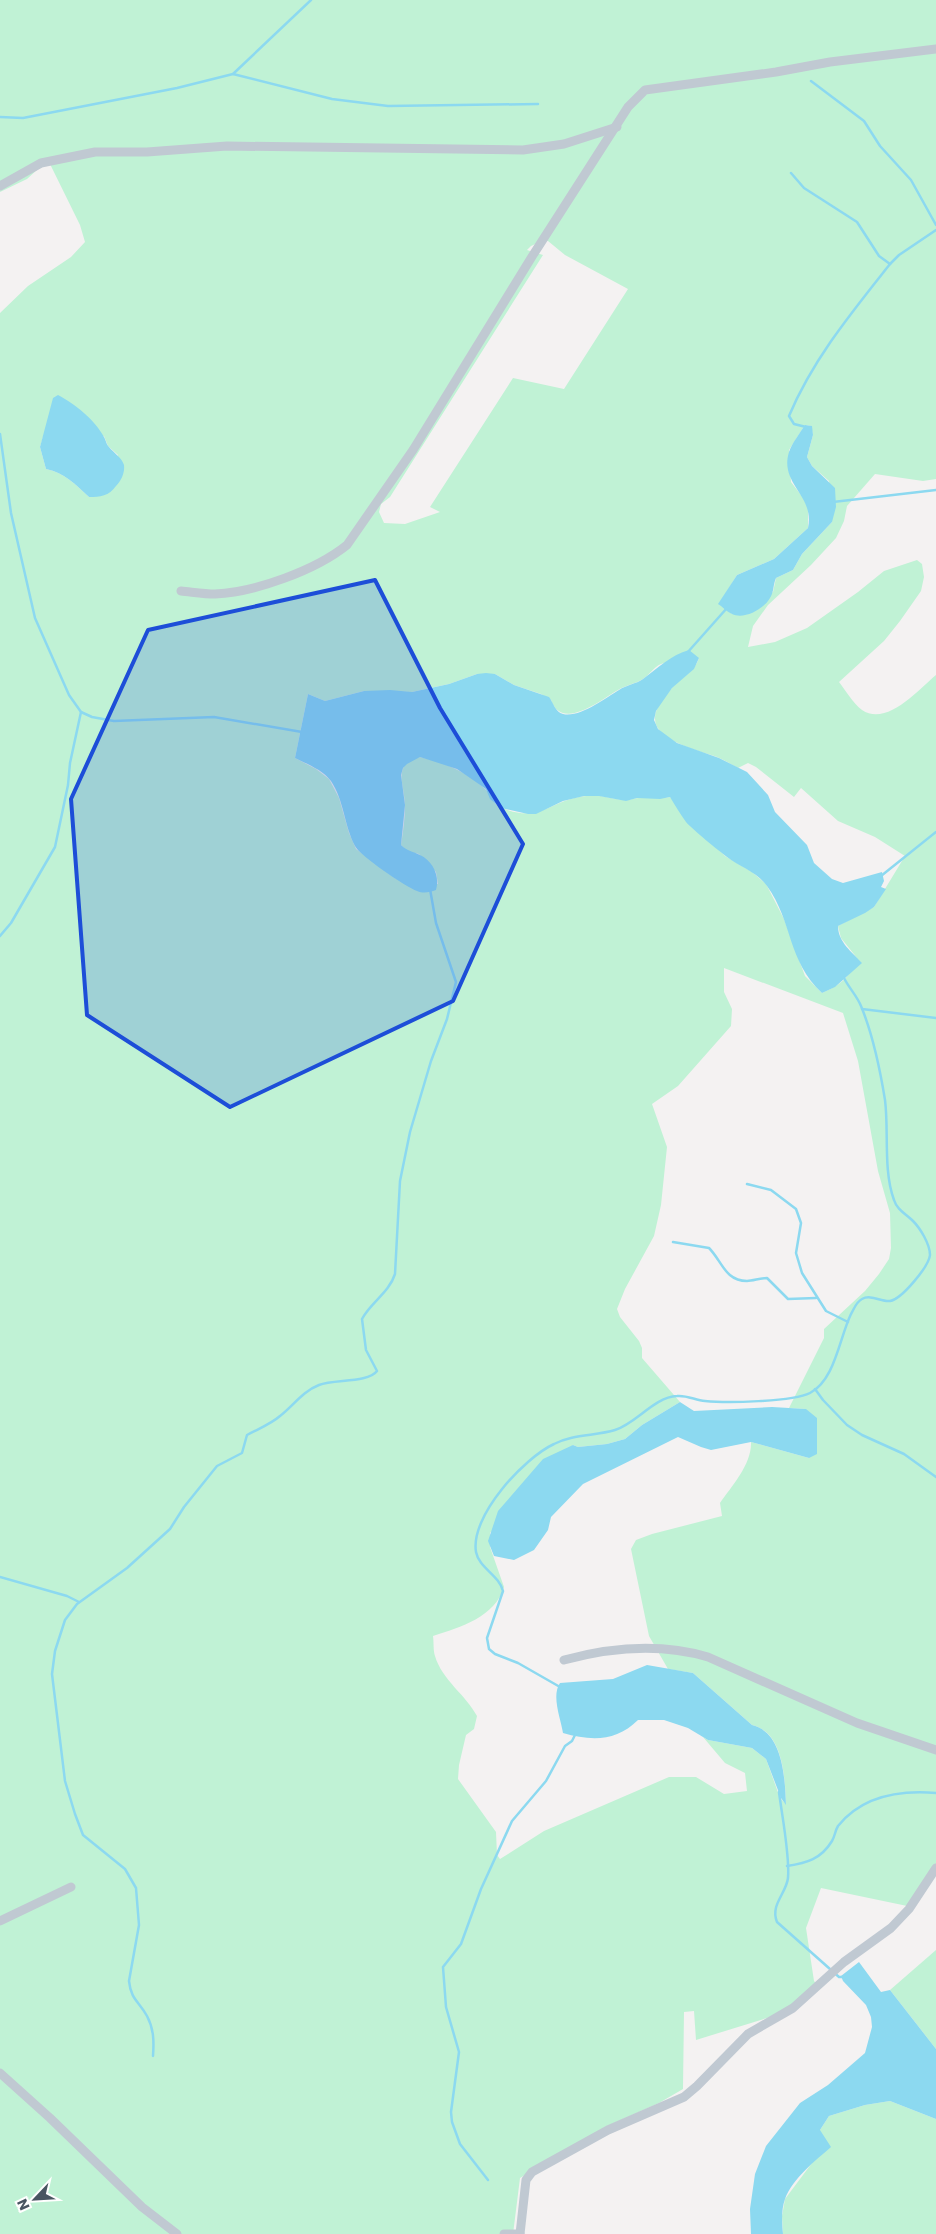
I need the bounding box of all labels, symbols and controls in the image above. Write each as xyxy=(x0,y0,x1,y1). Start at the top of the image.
north arrow xyxy=(10,2174,60,2224)
text: N xyxy=(12,2195,35,2213)

